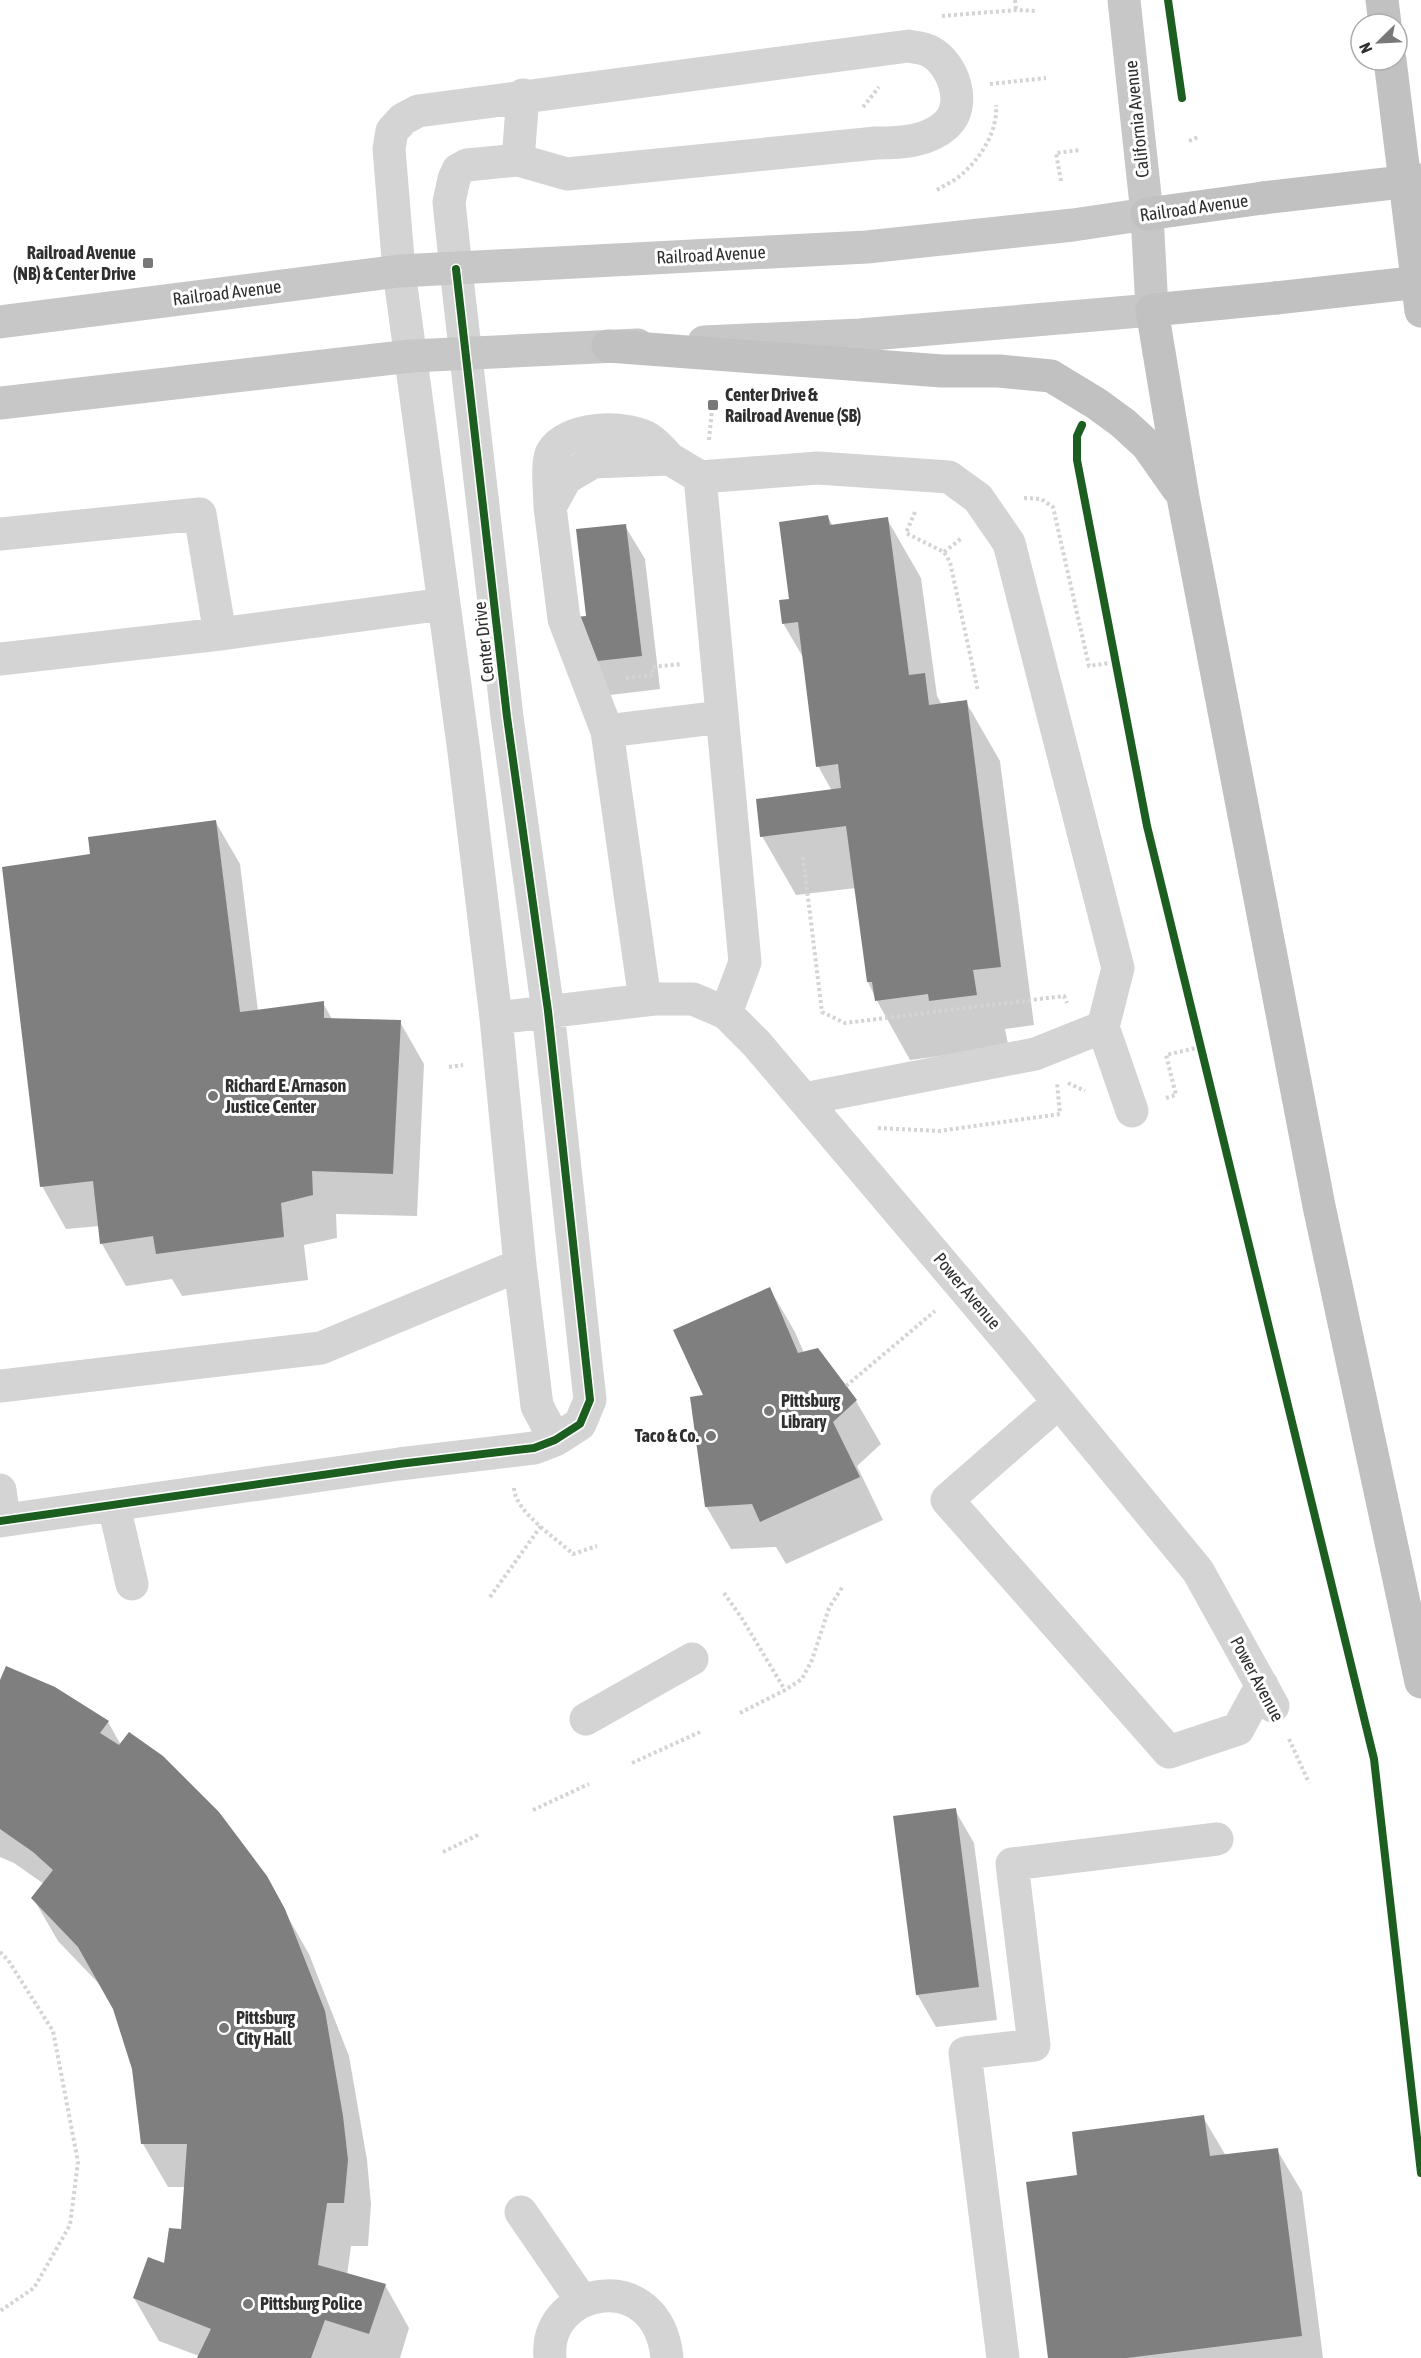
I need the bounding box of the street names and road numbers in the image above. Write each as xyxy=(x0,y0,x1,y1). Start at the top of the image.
street label: California Avenue xyxy=(1120,59,1153,179)
street label: Railroad Avenue xyxy=(1138,190,1249,226)
street label: Railroad Avenue xyxy=(656,241,766,268)
street label: Railroad Avenue xyxy=(171,275,282,310)
street label: Center Drive xyxy=(469,601,498,683)
street label: Power Avenue xyxy=(929,1248,1005,1333)
street label: Power Avenue xyxy=(1226,1633,1289,1725)

